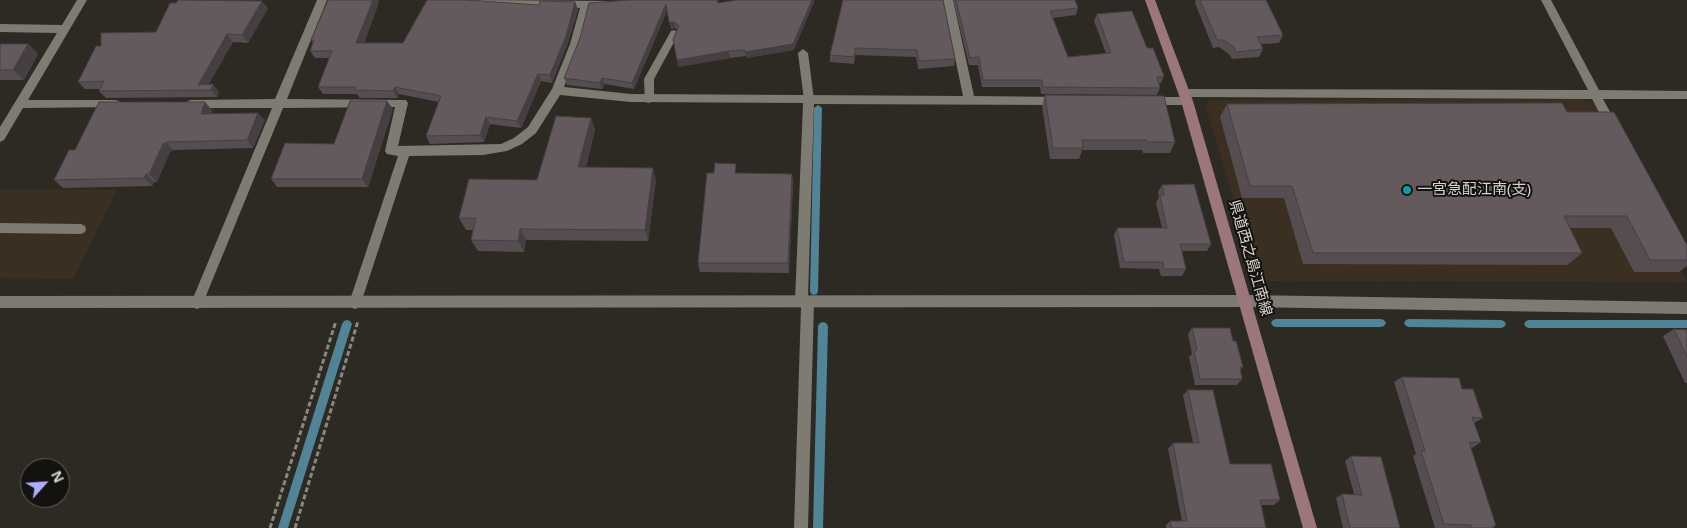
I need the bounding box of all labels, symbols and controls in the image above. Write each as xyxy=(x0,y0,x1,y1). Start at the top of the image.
place label: 一宮急配江南(支) xyxy=(1417,181,1531,199)
marker: 一宮急配江南(支) xyxy=(1401,184,1413,196)
street label: 県道西之島江南線 xyxy=(1225,198,1275,318)
north arrow xyxy=(20,458,70,508)
text: N xyxy=(47,467,69,486)

